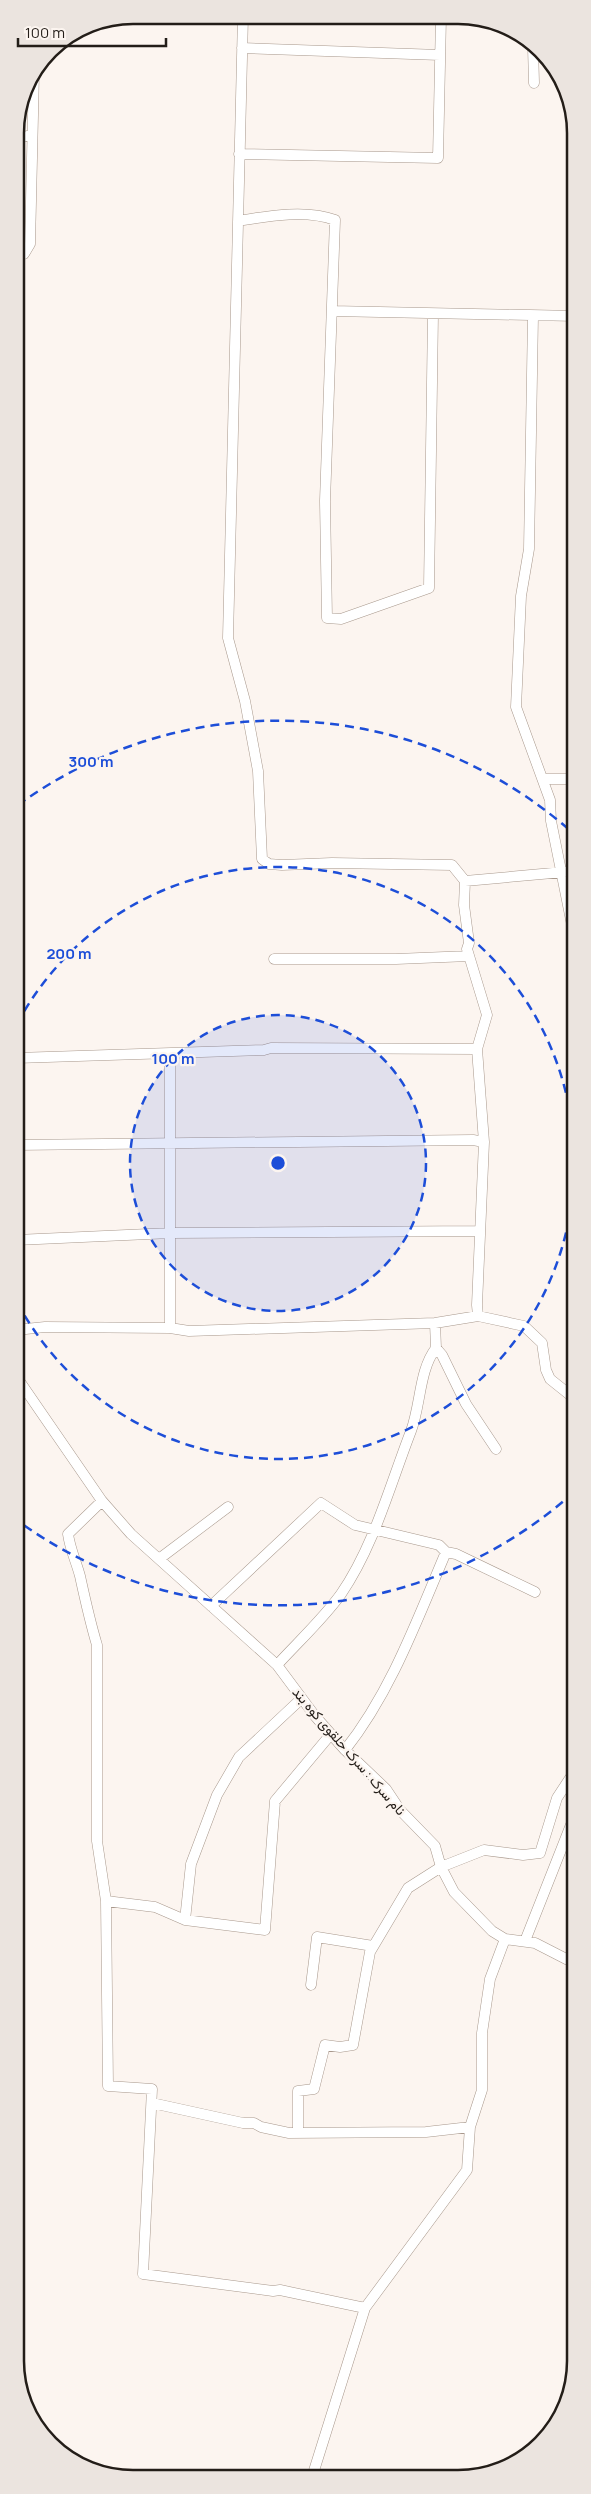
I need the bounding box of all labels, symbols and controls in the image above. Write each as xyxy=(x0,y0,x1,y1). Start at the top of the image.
scale bar xyxy=(18,15,165,47)
text: 100 m xyxy=(25,22,65,43)
text: 300 m xyxy=(69,751,113,772)
text: 200 m xyxy=(46,943,92,964)
text: 100 m xyxy=(152,1048,194,1069)
centre of rings xyxy=(269,1154,287,1172)
street label: نام سرک : سرک حلقوی کوه بند xyxy=(288,1683,410,1819)

